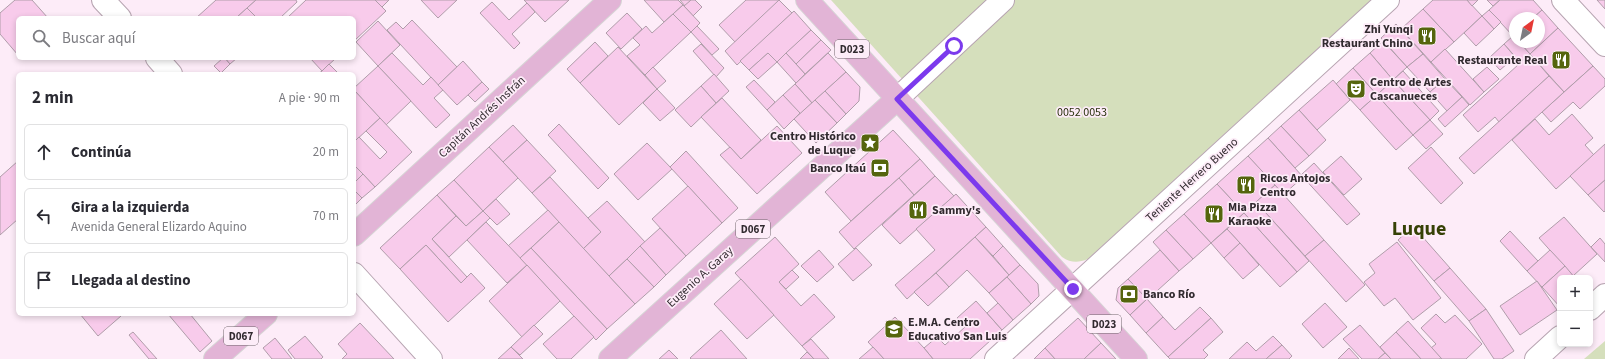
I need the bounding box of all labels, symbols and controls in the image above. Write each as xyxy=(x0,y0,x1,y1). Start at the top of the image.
north arrow xyxy=(1509,12,1545,48)
search box xyxy=(16,16,356,60)
place label: Zhi Yunqi Restaurant Chino xyxy=(1322,21,1413,52)
restaurant icon: Zhi Yunqi Restaurant Chino xyxy=(1416,25,1438,47)
icon: search xyxy=(30,27,52,49)
text: Buscar aquí xyxy=(62,28,135,49)
route start xyxy=(945,37,963,55)
road number: D023 xyxy=(835,40,869,58)
restaurant icon: Restaurante Real xyxy=(1550,49,1572,71)
place label: Restaurante Real xyxy=(1457,52,1548,69)
street label: Capitán Andrés Insfrán xyxy=(435,72,529,162)
place label: Centro de Artes Cascanueces xyxy=(1370,74,1451,105)
theatre icon: Centro de Artes Cascanueces xyxy=(1345,78,1367,100)
text: 2 min xyxy=(32,86,73,110)
text: A pie · 90 m xyxy=(279,89,340,107)
park label: 0052 0053 xyxy=(1057,104,1107,121)
place label: Centro Histórico de Luque xyxy=(770,128,856,159)
place icon: Centro Histórico de Luque xyxy=(859,132,881,154)
street label: Teniente Herrero Bueno xyxy=(1142,134,1242,226)
icon: ahead xyxy=(33,141,55,163)
text: Continúa xyxy=(71,142,132,163)
text: 20 m xyxy=(313,143,339,161)
bank icon: Banco Itaú xyxy=(869,157,891,179)
place label: Banco Itaú xyxy=(810,160,866,177)
place label: Ricos Antojos Centro xyxy=(1260,170,1330,201)
restaurant icon: Ricos Antojos Centro xyxy=(1235,174,1257,196)
text: Gira a la izquierda xyxy=(71,197,190,218)
restaurant icon: Sammy's xyxy=(907,199,929,221)
place label: Mia Pizza Karaoke xyxy=(1228,199,1277,230)
place label: Sammy's xyxy=(932,202,981,219)
restaurant icon: Mia Pizza Karaoke xyxy=(1203,203,1225,225)
icon: left xyxy=(33,205,55,227)
text: 70 m xyxy=(313,207,339,225)
district label: Luque xyxy=(1392,215,1446,243)
text: Avenida General Elizardo Aquino xyxy=(71,218,247,236)
road number: D067 xyxy=(736,220,770,238)
street label: Eugenio A. Garay xyxy=(663,242,737,311)
icon: arrive xyxy=(33,269,55,291)
text: Llegada al destino xyxy=(71,270,191,291)
map controls xyxy=(1557,275,1593,347)
button: + xyxy=(1557,275,1593,311)
route end xyxy=(1064,280,1082,298)
bank icon: Banco Río xyxy=(1118,283,1140,305)
place label: Banco Río xyxy=(1143,286,1195,303)
button: − xyxy=(1557,311,1593,347)
place label: E.M.A. Centro Educativo San Luis xyxy=(908,314,1007,345)
road number: D023 xyxy=(1087,315,1121,333)
school or university icon: E.M.A. Centro Educativo San Luis xyxy=(883,318,905,340)
road number: D067 xyxy=(224,327,258,345)

